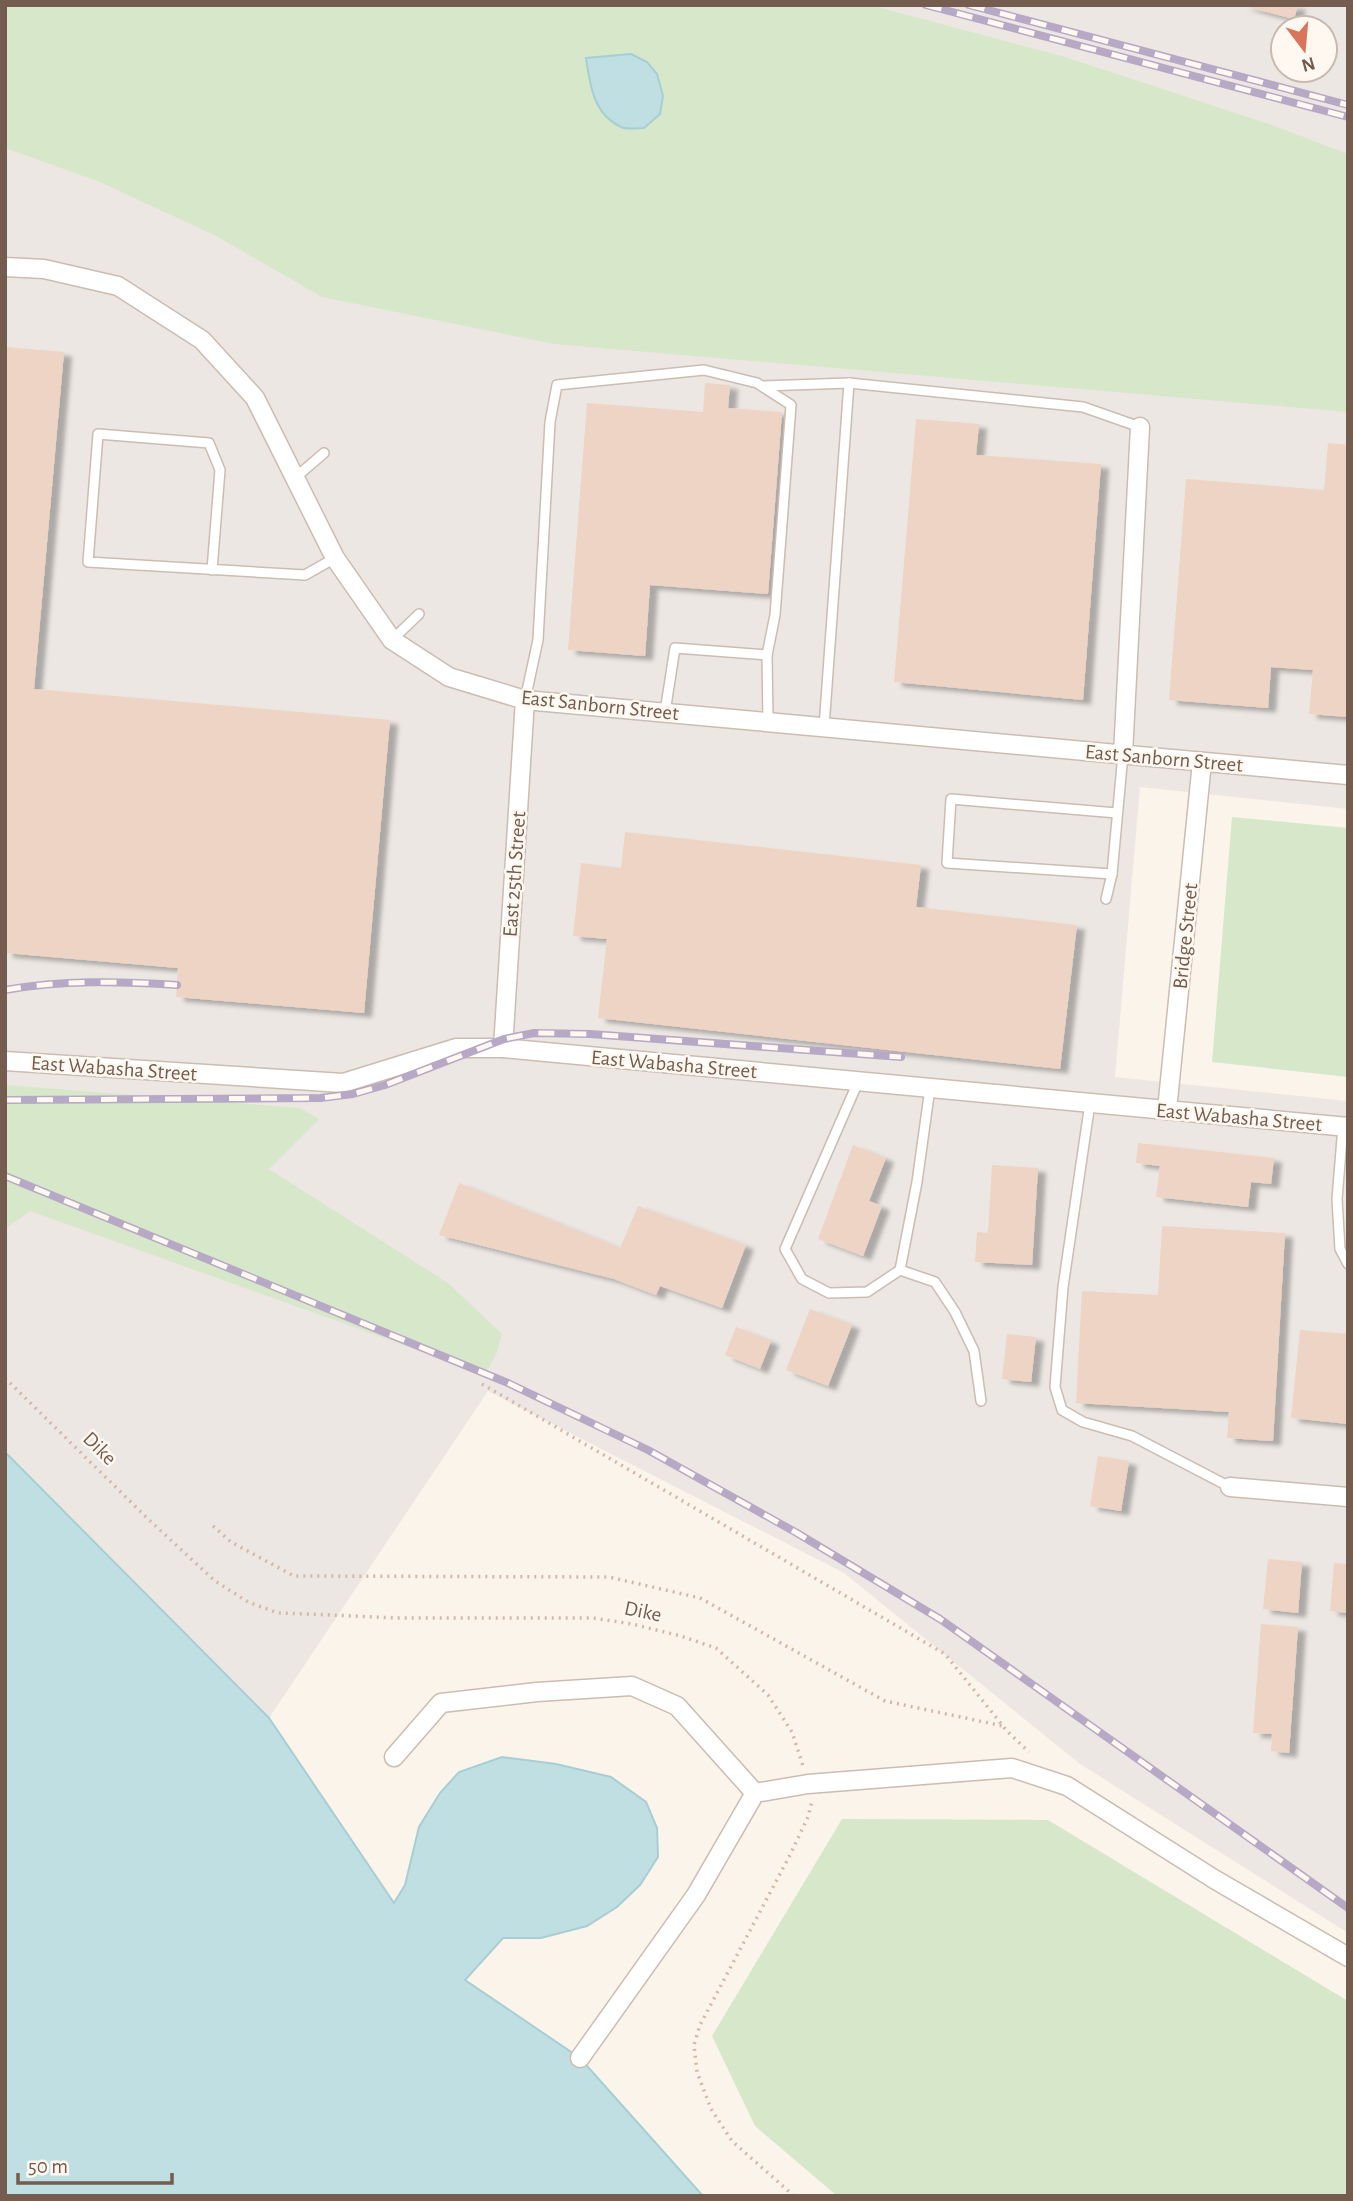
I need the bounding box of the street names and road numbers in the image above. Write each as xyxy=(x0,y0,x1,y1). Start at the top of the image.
street label: East Sanborn Street xyxy=(520,687,680,724)
street label: East Sanborn Street xyxy=(1084,741,1244,776)
street label: East 25th Street xyxy=(500,810,529,938)
street label: Bridge Street xyxy=(1169,882,1202,990)
street label: East Wabasha Street xyxy=(590,1047,758,1082)
street label: East Wabasha Street xyxy=(30,1052,198,1085)
street label: East Wabasha Street xyxy=(1155,1100,1323,1135)
street label: Dike xyxy=(79,1428,120,1469)
street label: Dike xyxy=(622,1597,663,1626)

